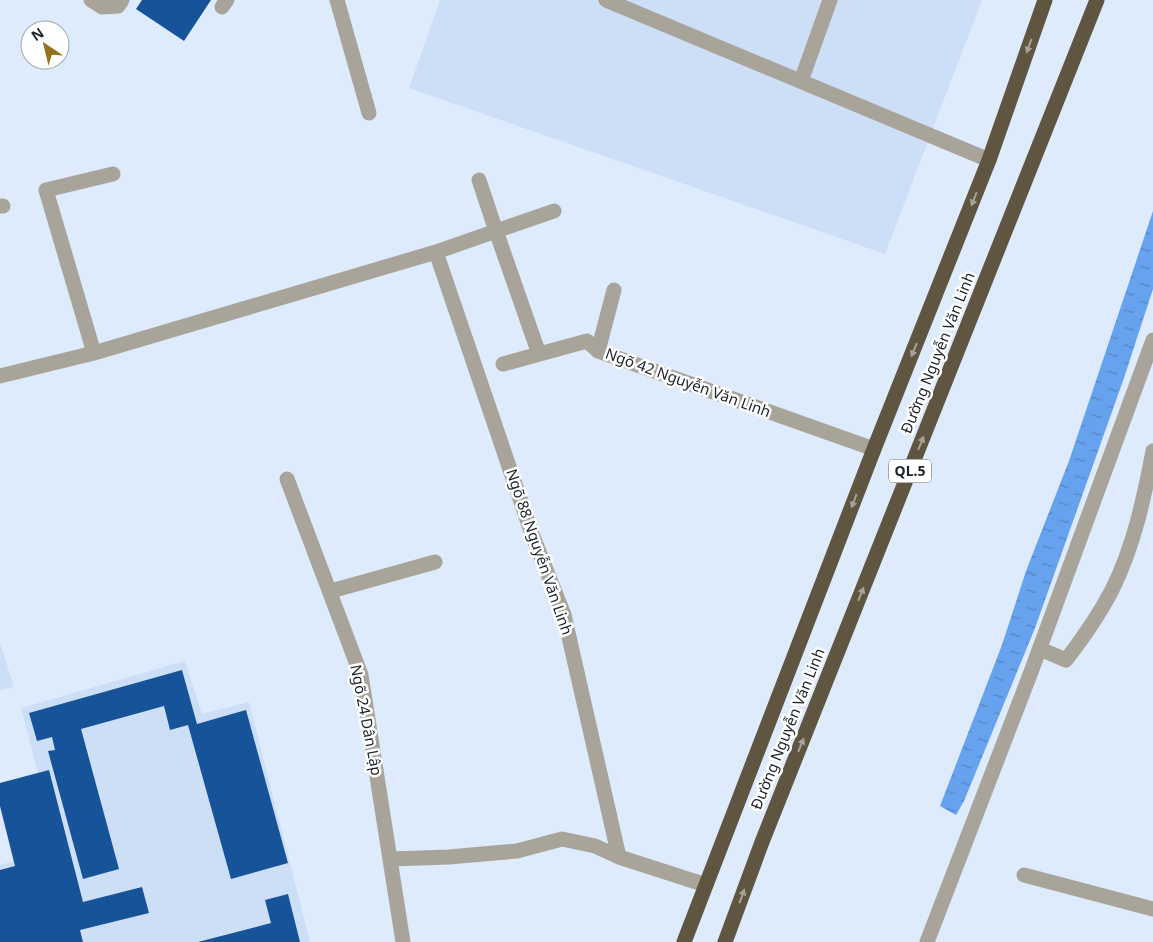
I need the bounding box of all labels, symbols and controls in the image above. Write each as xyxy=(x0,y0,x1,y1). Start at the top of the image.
north arrow xyxy=(20,20,70,70)
text: N xyxy=(27,23,47,45)
one-way arrow xyxy=(1025,39,1033,54)
one-way arrow xyxy=(970,192,978,207)
street label: Đường Nguyễn Văn Linh xyxy=(896,269,979,436)
street label: Ngõ 42 Nguyễn Văn Linh xyxy=(603,343,774,421)
one-way arrow xyxy=(910,343,918,358)
one-way arrow xyxy=(917,435,925,450)
road number: QL.5 xyxy=(889,460,931,482)
street label: Ngõ 88 Nguyễn Văn Linh xyxy=(502,466,578,637)
one-way arrow xyxy=(850,494,858,509)
one-way arrow xyxy=(857,586,865,601)
street label: Đường Nguyễn Văn Linh xyxy=(746,645,829,812)
street label: Ngõ 24 Dân Lập xyxy=(346,663,388,777)
one-way arrow xyxy=(797,737,805,752)
one-way arrow xyxy=(739,889,746,904)

